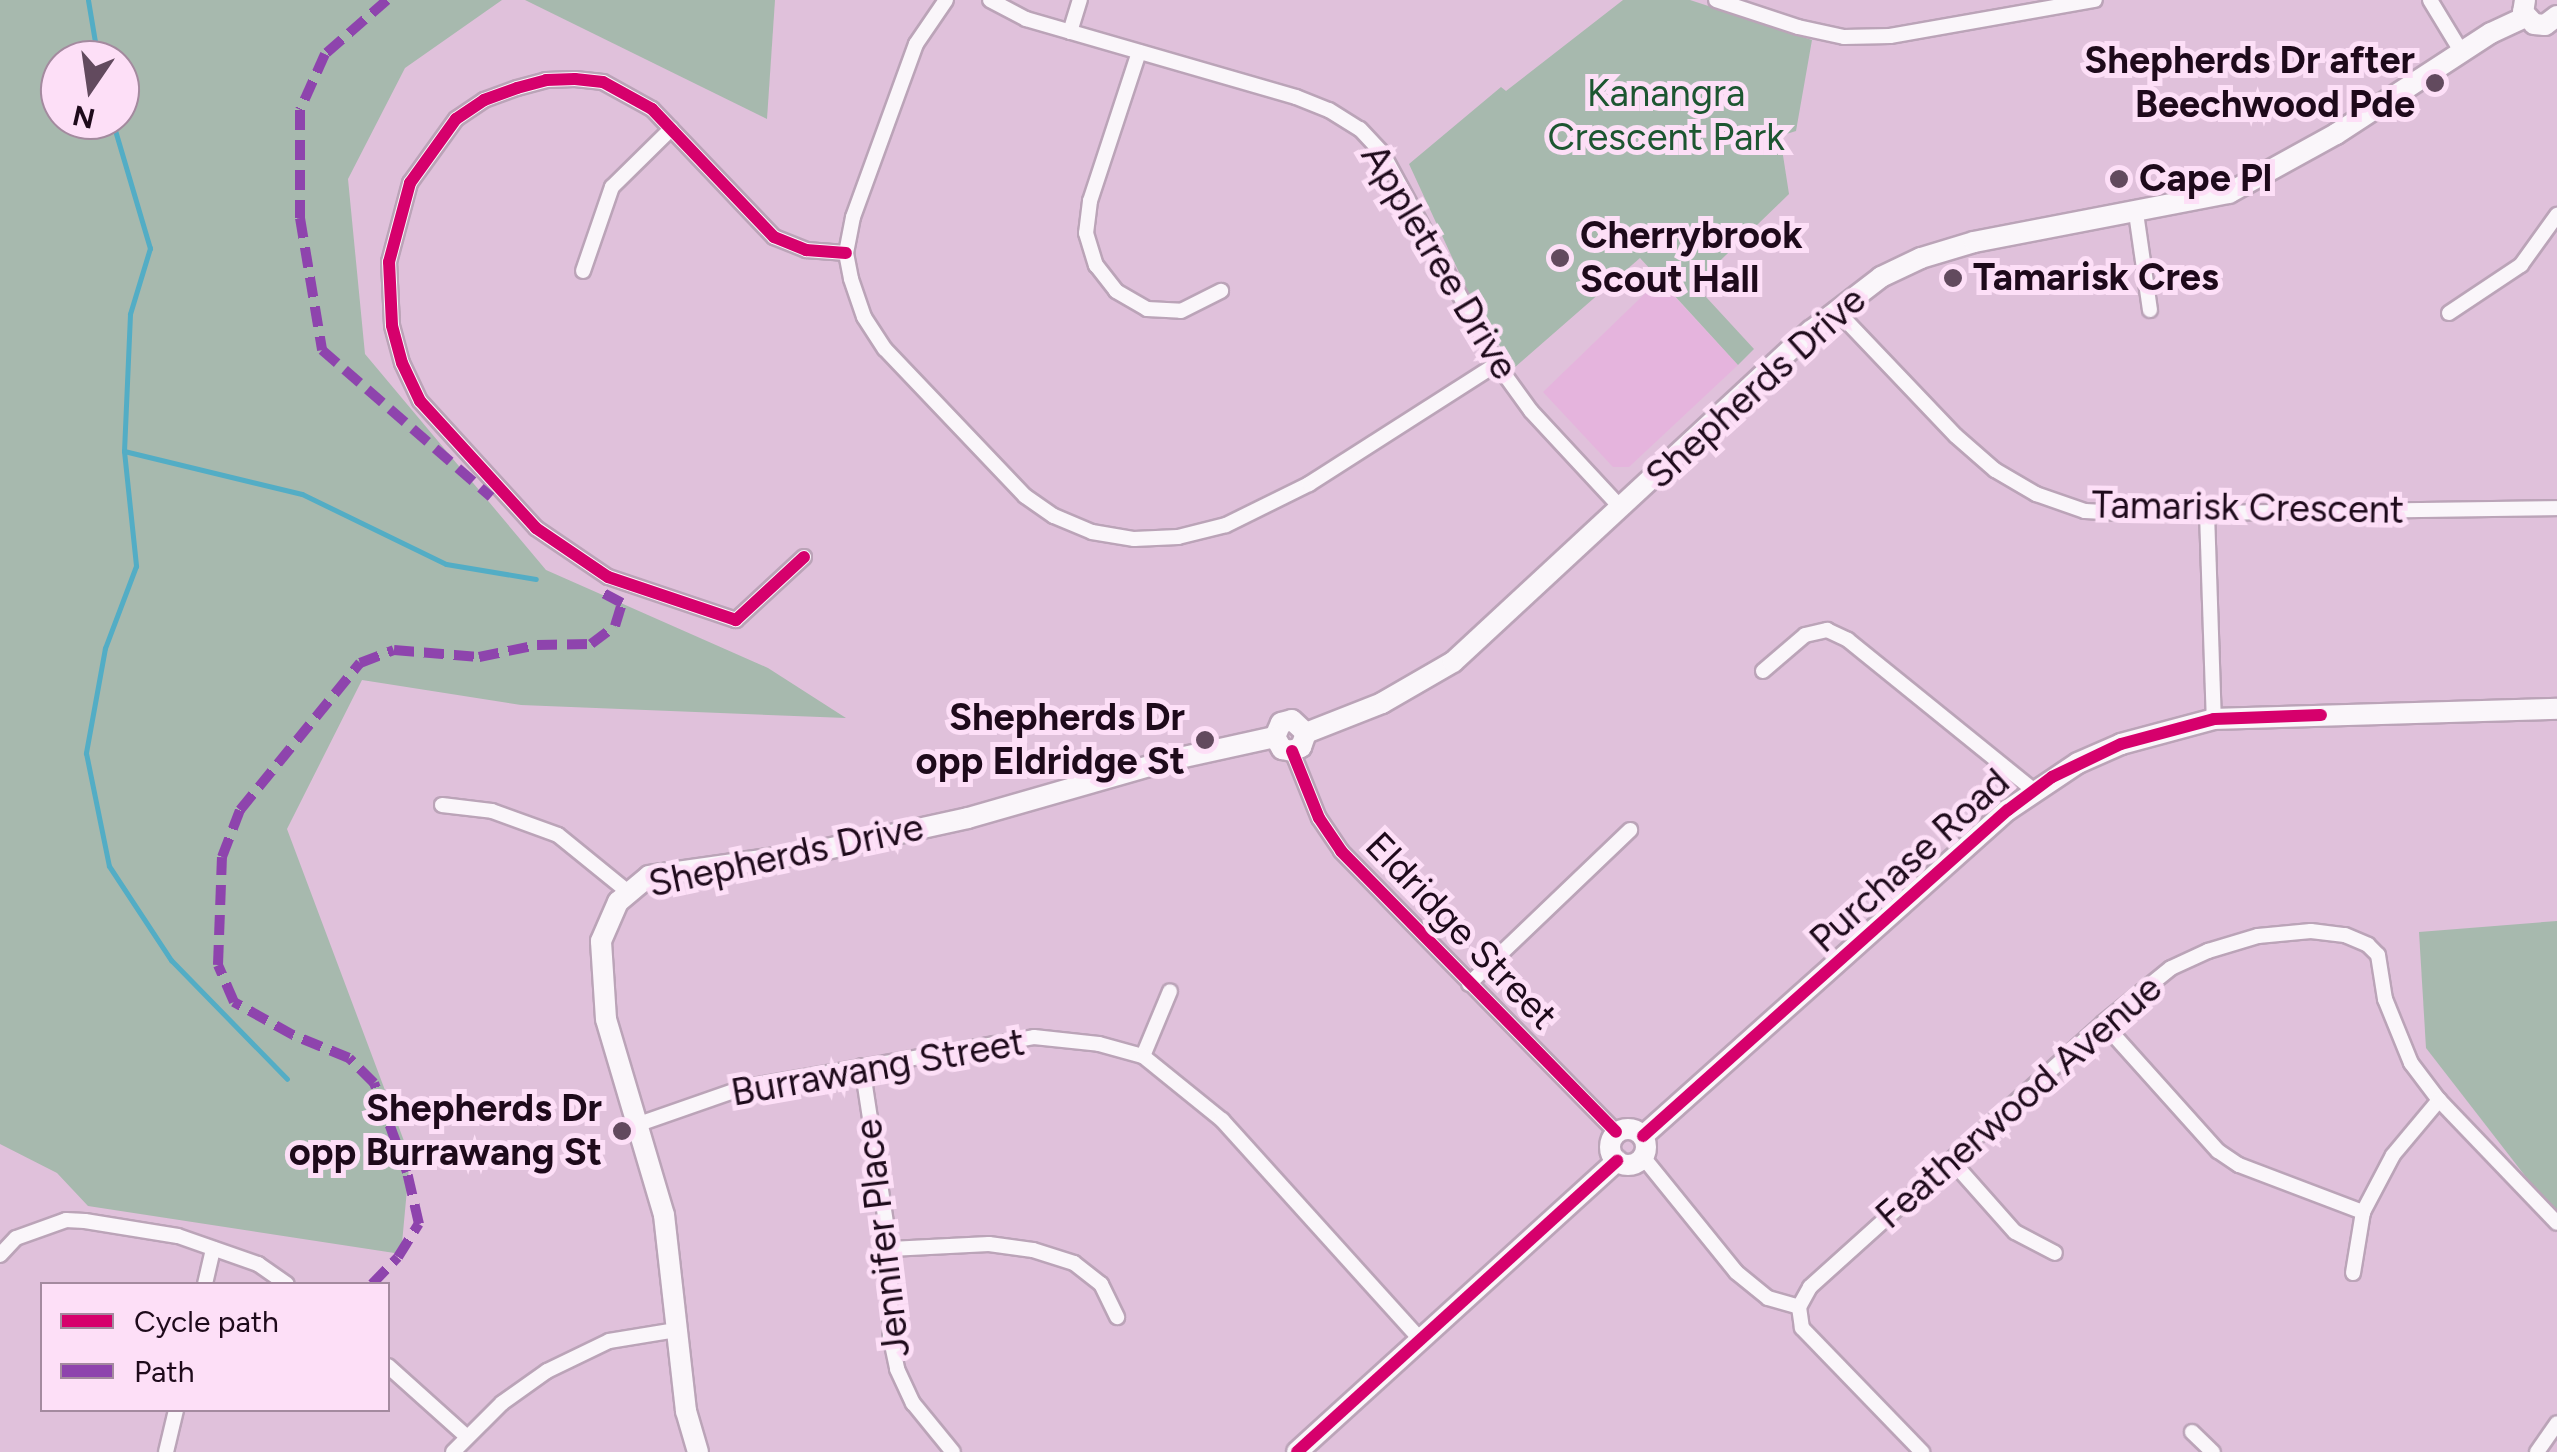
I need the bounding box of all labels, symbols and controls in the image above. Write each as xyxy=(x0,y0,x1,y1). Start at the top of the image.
place label: Shepherds Dr after Beechwood Pde xyxy=(2084,38,2415,127)
north arrow xyxy=(40,40,140,140)
park label: Kanangra Crescent Park xyxy=(1547,71,1785,160)
marker: Shepherds Dr after Beechwood Pde xyxy=(2424,72,2446,94)
text: N xyxy=(69,98,98,136)
street label: Appletree Drive xyxy=(1351,136,1527,388)
place label: Cape Pl xyxy=(2139,156,2272,202)
marker: Cape Pl xyxy=(2108,168,2130,190)
place label: Cherrybrook Scout Hall xyxy=(1580,213,1803,302)
marker: Cherrybrook Scout Hall xyxy=(1549,247,1571,269)
place label: Tamarisk Cres xyxy=(1973,255,2219,301)
marker: Tamarisk Cres xyxy=(1942,267,1964,289)
street label: Shepherds Drive xyxy=(1637,277,1875,499)
street label: Tamarisk Crescent xyxy=(2091,482,2405,534)
place label: Shepherds Dr opp Eldridge St xyxy=(916,695,1185,784)
marker: Shepherds Dr opp Eldridge St xyxy=(1194,729,1216,751)
street label: Purchase Road xyxy=(1801,760,2019,962)
street label: Shepherds Drive xyxy=(644,805,928,907)
street label: Eldridge Street xyxy=(1356,823,1566,1039)
street label: Featherwood Avenue xyxy=(1867,966,2171,1238)
street label: Burrawang Street xyxy=(728,1020,1028,1116)
place label: Shepherds Dr opp Burrawang St xyxy=(289,1086,602,1176)
street label: Jennifer Place xyxy=(846,1116,920,1360)
marker: Shepherds Dr opp Burrawang St xyxy=(611,1120,633,1142)
legend xyxy=(40,1282,390,1412)
text: Cycle path xyxy=(134,1303,279,1340)
text: Path xyxy=(134,1353,194,1390)

